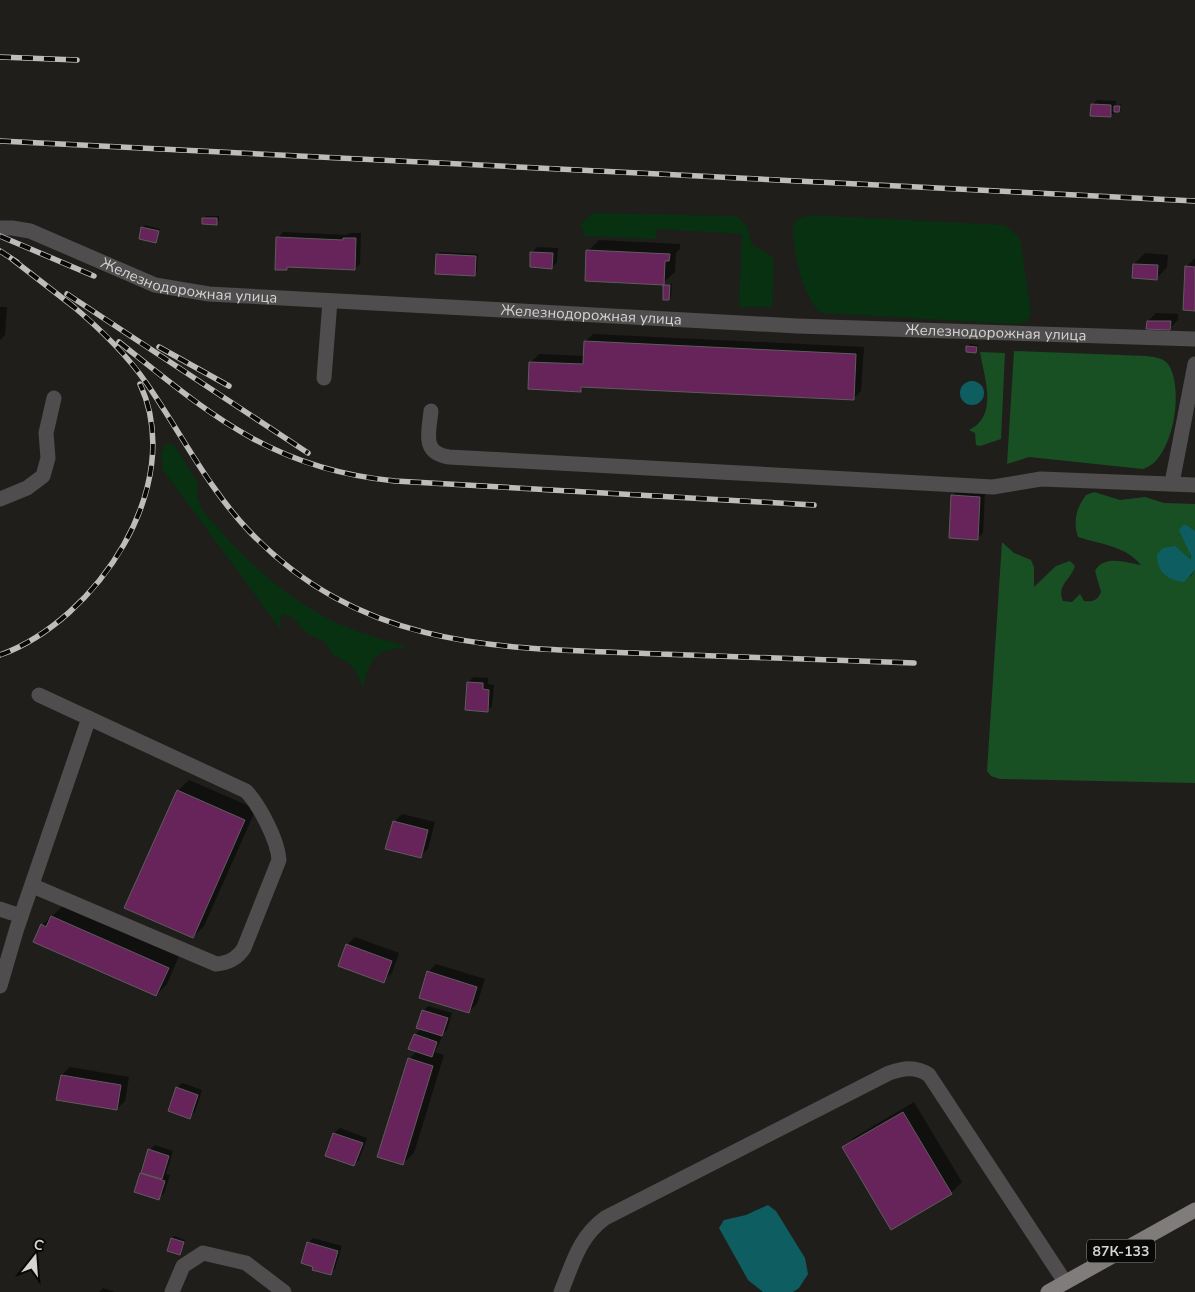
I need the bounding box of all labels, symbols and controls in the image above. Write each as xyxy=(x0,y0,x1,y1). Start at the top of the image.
street label: Железнодорожная улица xyxy=(98,253,278,308)
street label: Железнодорожная улица xyxy=(500,300,682,330)
street label: Железнодорожная улица xyxy=(905,320,1087,345)
north arrow xyxy=(10,1232,60,1282)
text: С xyxy=(31,1235,46,1256)
road number: 87К-133 xyxy=(1087,1240,1155,1262)

